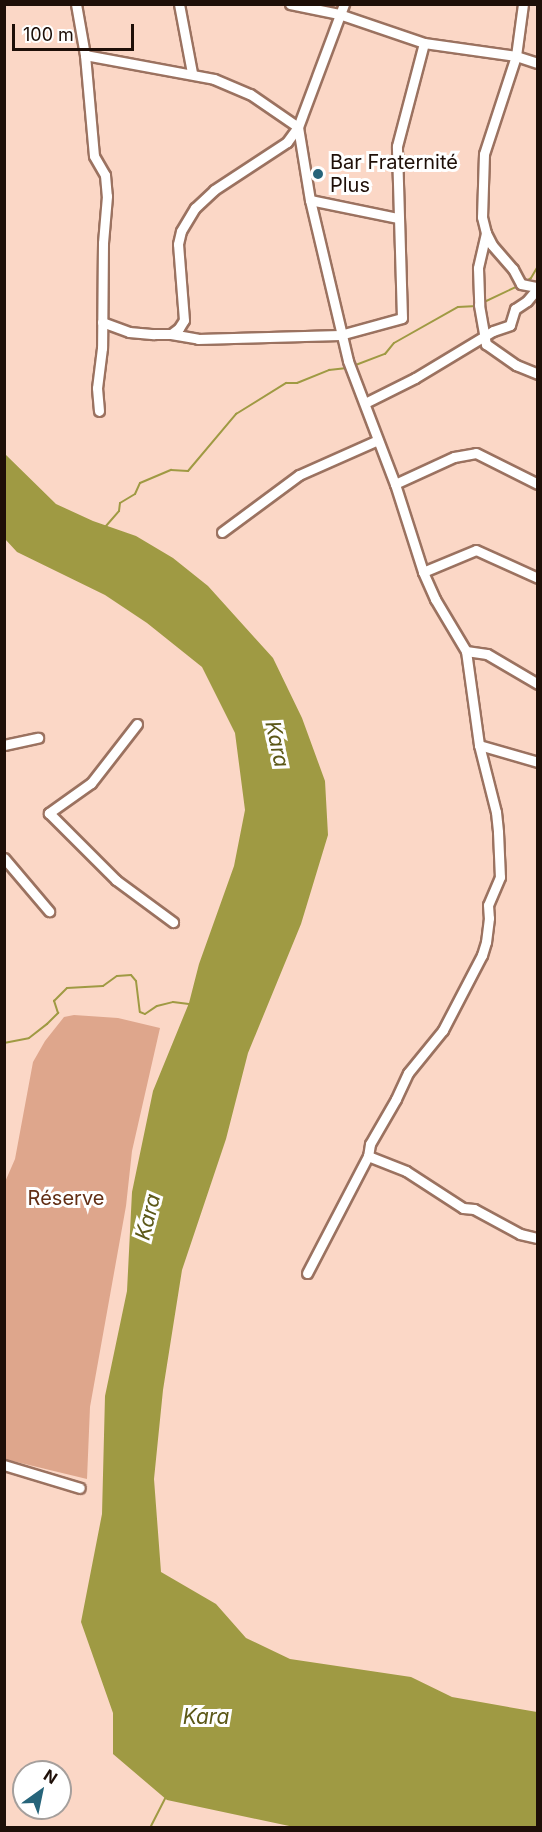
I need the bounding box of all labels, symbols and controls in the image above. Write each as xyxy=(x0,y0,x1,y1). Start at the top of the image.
scale bar xyxy=(15,12,136,50)
text: 100 m xyxy=(23,24,74,45)
place label: Bar Fraternité Plus xyxy=(330,150,458,197)
marker: Bar Fraternité Plus xyxy=(311,167,325,181)
water label: Kara xyxy=(260,719,294,769)
park label: Réserve xyxy=(28,1186,104,1210)
water label: Kara xyxy=(130,1191,166,1243)
water label: Kara xyxy=(183,1704,229,1730)
north arrow xyxy=(12,1760,72,1820)
text: N xyxy=(40,1765,61,1788)

